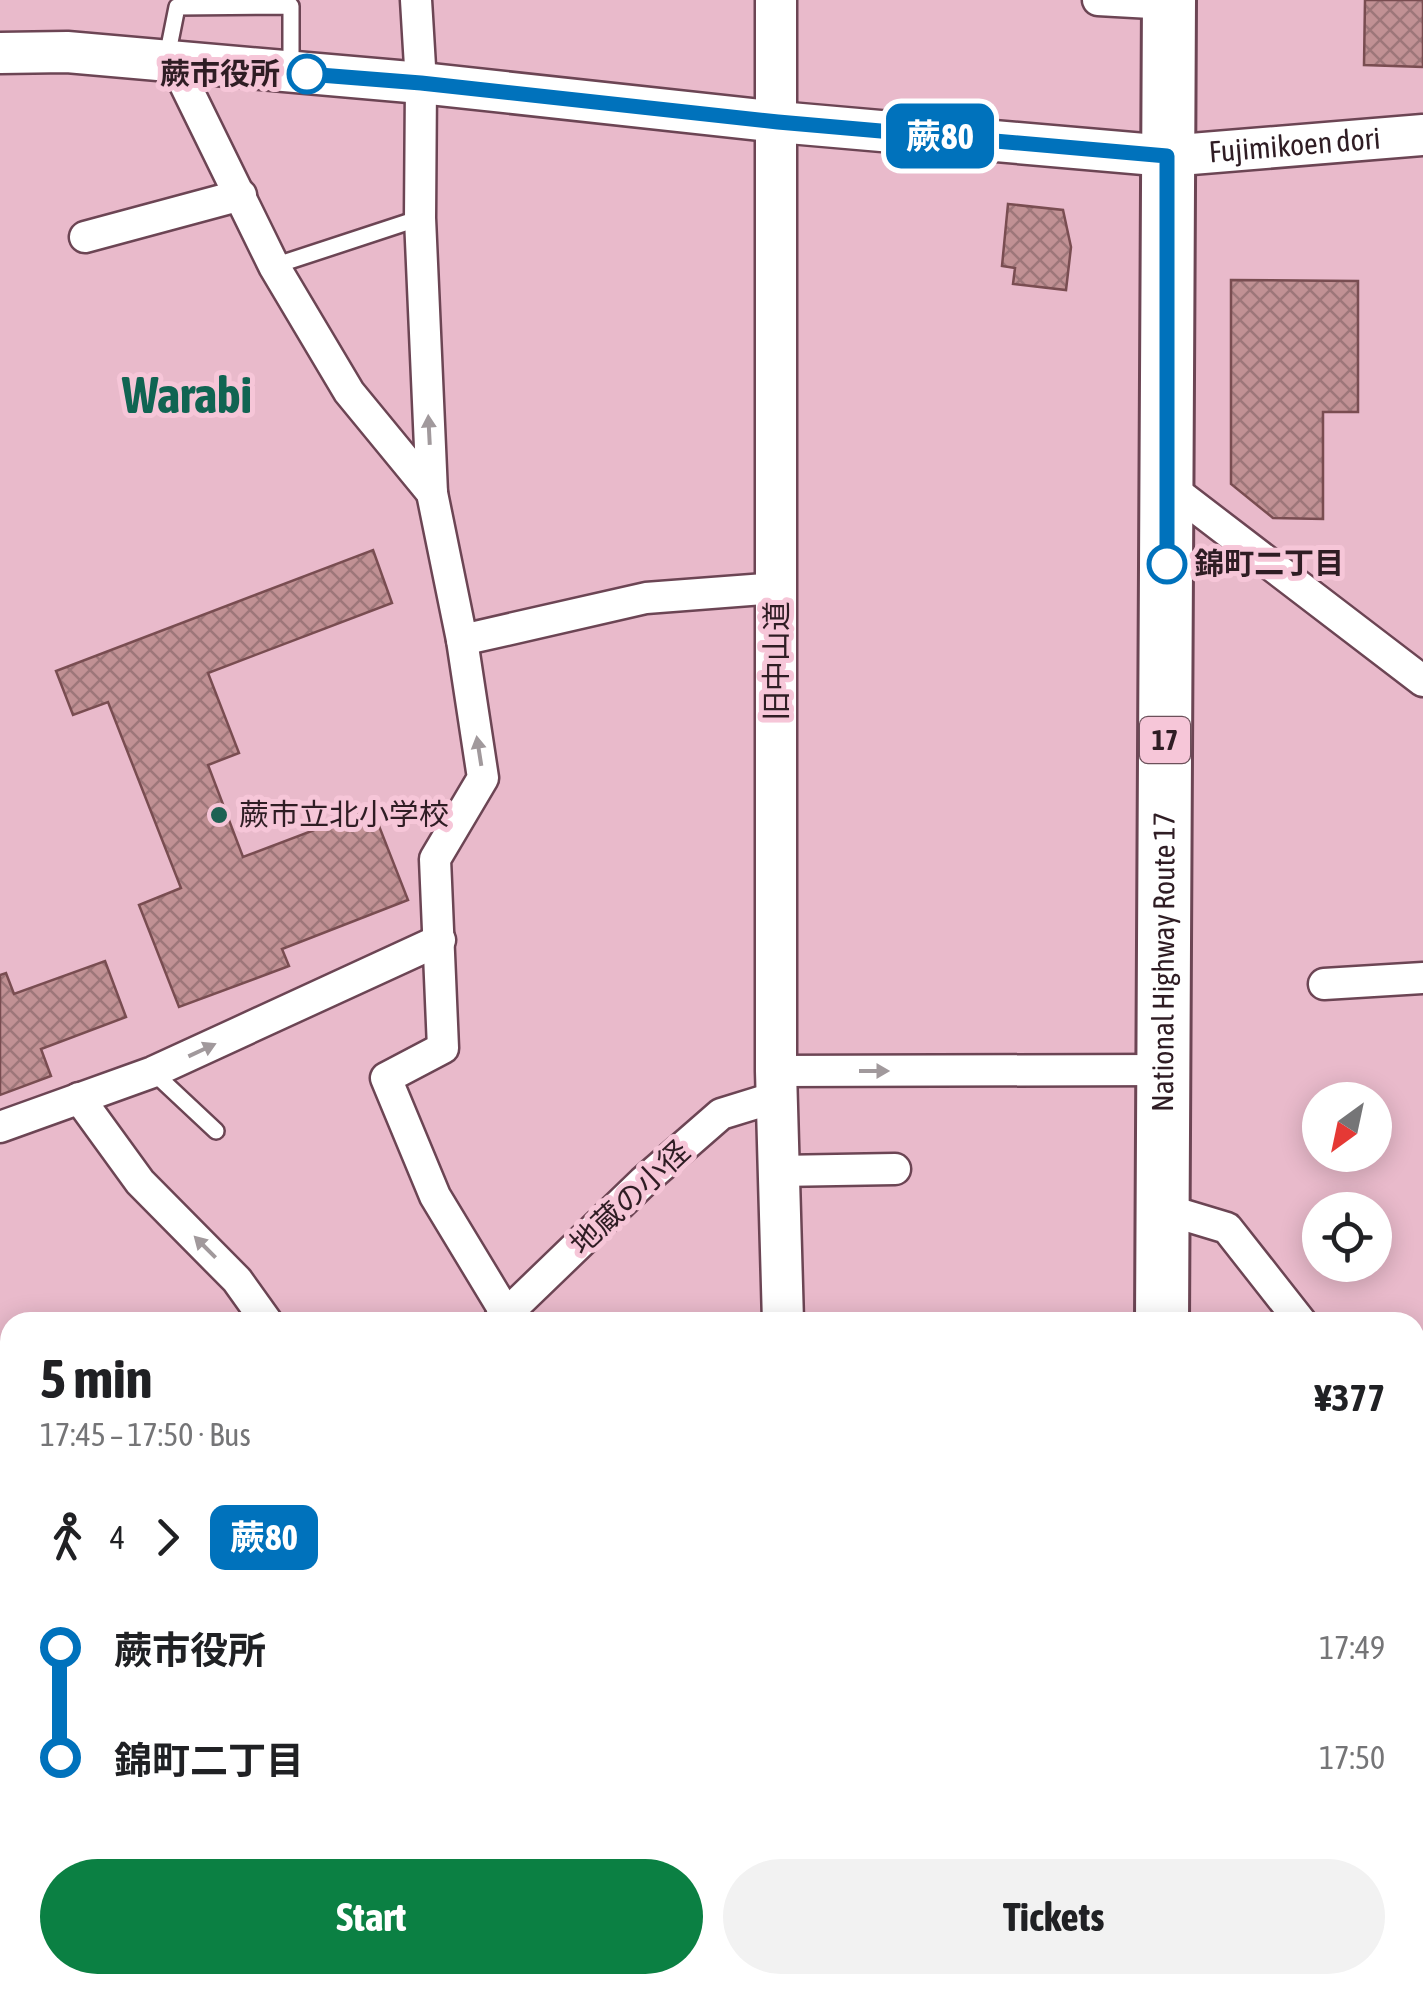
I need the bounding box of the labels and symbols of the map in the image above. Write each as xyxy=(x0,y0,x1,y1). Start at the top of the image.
marker: 蕨市役所 xyxy=(288,55,326,93)
place label: 蕨市役所 xyxy=(160,56,280,90)
line badge: 蕨80 xyxy=(882,104,998,168)
street label: Fujimikoen dori xyxy=(1208,121,1382,169)
district label: Warabi xyxy=(121,366,252,424)
one-way arrow xyxy=(421,414,437,446)
marker: 錦町二丁目 xyxy=(1148,545,1186,583)
place label: 錦町二丁目 xyxy=(1194,546,1344,580)
street label: 旧中山道 xyxy=(759,601,793,721)
road number: 17 xyxy=(1140,717,1190,763)
one-way arrow xyxy=(471,735,486,766)
place label: 蕨市立北小学校 xyxy=(239,797,449,831)
marker: 蕨市立北小学校 xyxy=(208,804,230,826)
street label: National Highway Route 17 xyxy=(1145,812,1181,1112)
one-way arrow xyxy=(188,1041,217,1058)
one-way arrow xyxy=(858,1063,890,1079)
north arrow xyxy=(1302,1082,1392,1172)
street label: 地蔵の小径 xyxy=(563,1134,696,1261)
one-way arrow xyxy=(194,1236,217,1260)

